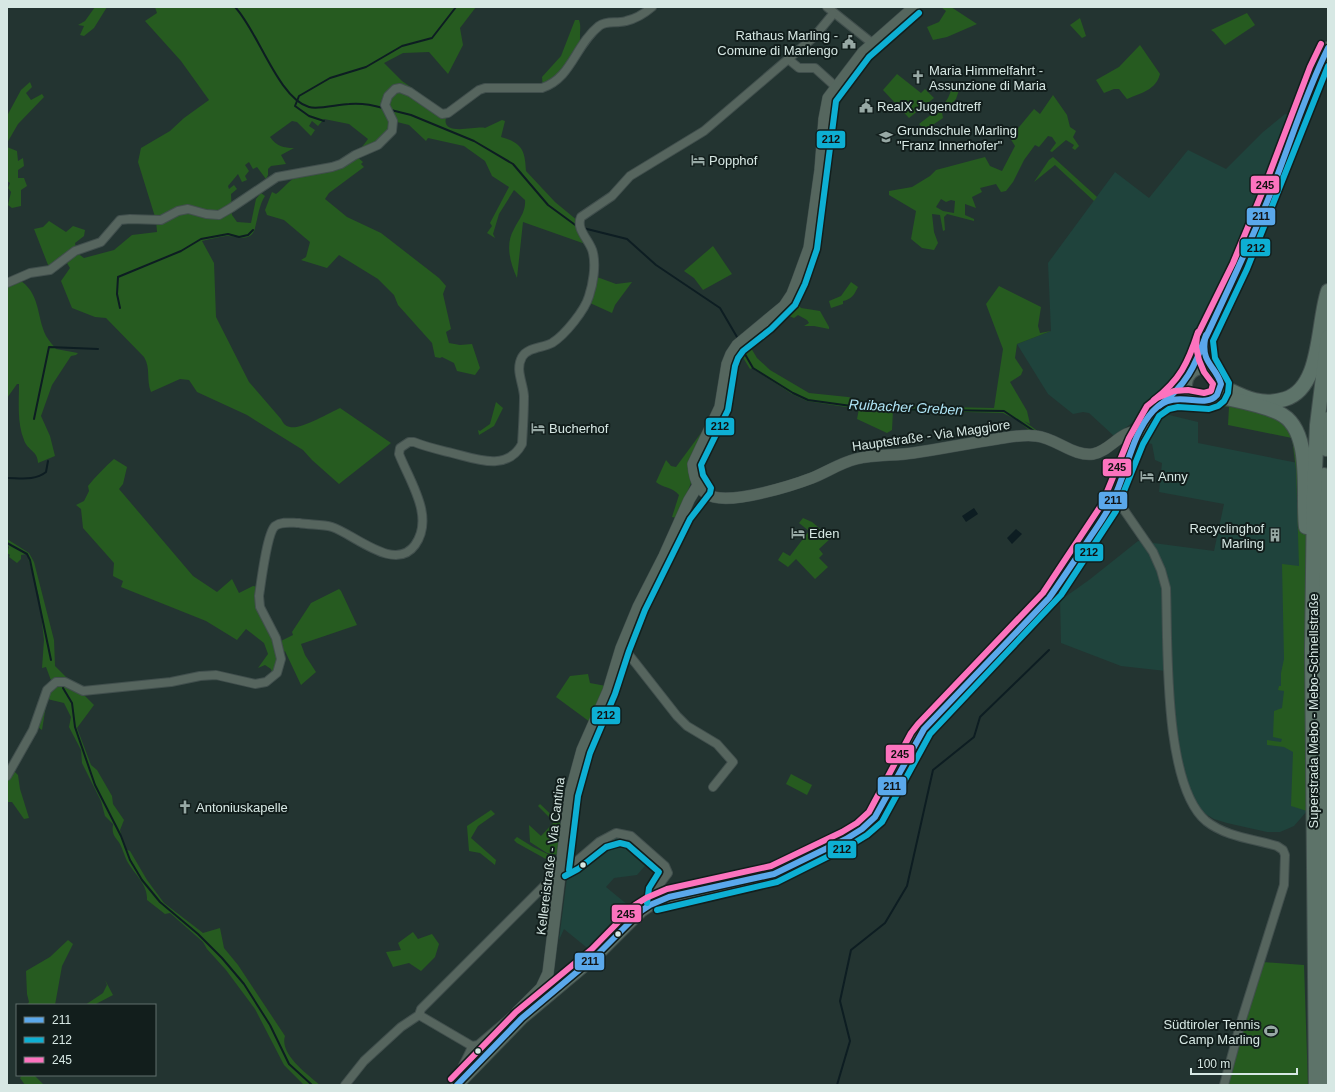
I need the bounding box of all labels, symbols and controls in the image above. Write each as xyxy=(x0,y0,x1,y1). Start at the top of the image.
place label: Rathaus Marling - Comune di Marlengo xyxy=(717,28,838,58)
public building icon: Rathaus Marling - Comune di Marlengo xyxy=(841,34,857,50)
place label: Maria Himmelfahrt - Assunzione di Maria xyxy=(929,63,1047,93)
church icon: Maria Himmelfahrt - Assunzione di Maria xyxy=(910,69,926,85)
public building icon: RealX Jugendtreff xyxy=(858,98,874,114)
place label: RealX Jugendtreff xyxy=(877,99,981,114)
place label: Grundschule Marling "Franz Innerhofer" xyxy=(897,123,1017,153)
school or university icon: Grundschule Marling "Franz Innerhofer" xyxy=(878,129,894,145)
line badge: 212 xyxy=(816,130,846,149)
text: 212 xyxy=(822,133,840,145)
hotel icon: Popphof xyxy=(690,152,706,168)
place label: Popphof xyxy=(709,153,758,168)
line badge: 245 xyxy=(1250,175,1280,194)
text: 245 xyxy=(1256,179,1274,191)
line badge: 211 xyxy=(1246,207,1276,226)
text: 211 xyxy=(1252,210,1270,222)
line badge: 212 xyxy=(1240,238,1271,257)
text: 212 xyxy=(1247,242,1265,254)
water label: Ruibacher Greben xyxy=(848,396,964,418)
line badge: 212 xyxy=(705,417,735,436)
street label: Hauptstraße - Via Maggiore xyxy=(851,417,1011,454)
hotel icon: Bucherhof xyxy=(530,420,546,436)
text: 212 xyxy=(711,420,729,432)
place label: Bucherhof xyxy=(549,421,609,436)
line badge: 245 xyxy=(1102,458,1132,477)
text: 245 xyxy=(1108,461,1126,473)
hotel icon: Anny xyxy=(1139,468,1155,484)
place label: Anny xyxy=(1158,469,1188,484)
line badge: 211 xyxy=(1098,491,1128,510)
text: 211 xyxy=(1104,494,1122,506)
place label: Recyclinghof Marling xyxy=(1190,521,1264,551)
hotel icon: Eden xyxy=(790,525,806,541)
place label: Eden xyxy=(809,526,839,541)
building icon: Recyclinghof Marling xyxy=(1267,527,1283,543)
line badge: 212 xyxy=(1074,543,1104,562)
text: 212 xyxy=(1080,546,1098,558)
street label: Superstrada Mebo - Mebo-Schnellstraße xyxy=(1306,594,1321,828)
line badge: 212 xyxy=(591,706,621,725)
text: 212 xyxy=(597,709,615,721)
line badge: 245 xyxy=(885,744,915,764)
text: 245 xyxy=(891,748,909,760)
street label: Kellereistraße - Via Cantina xyxy=(533,776,568,936)
line badge: 211 xyxy=(877,776,907,796)
text: 211 xyxy=(883,780,901,792)
church icon: Antoniuskapelle xyxy=(177,799,193,815)
place label: Antoniuskapelle xyxy=(196,800,288,815)
line badge: 212 xyxy=(827,840,857,859)
text: 212 xyxy=(833,843,851,855)
unlabelled marker xyxy=(578,860,588,870)
line badge: 245 xyxy=(611,904,642,923)
text: 245 xyxy=(617,908,635,920)
unlabelled marker xyxy=(613,929,623,939)
line badge: 211 xyxy=(574,952,605,971)
text: 211 xyxy=(581,955,599,967)
legend xyxy=(16,1004,156,1076)
text: 211 xyxy=(52,1013,71,1027)
place label: Südtiroler Tennis Camp Marling xyxy=(1163,1017,1260,1047)
sports icon: Südtiroler Tennis Camp Marling xyxy=(1263,1023,1279,1039)
text: 212 xyxy=(52,1033,72,1047)
unlabelled marker xyxy=(473,1046,483,1056)
scale bar xyxy=(1191,1050,1297,1076)
text: 245 xyxy=(52,1053,72,1067)
text: 100 m xyxy=(1197,1057,1230,1071)

